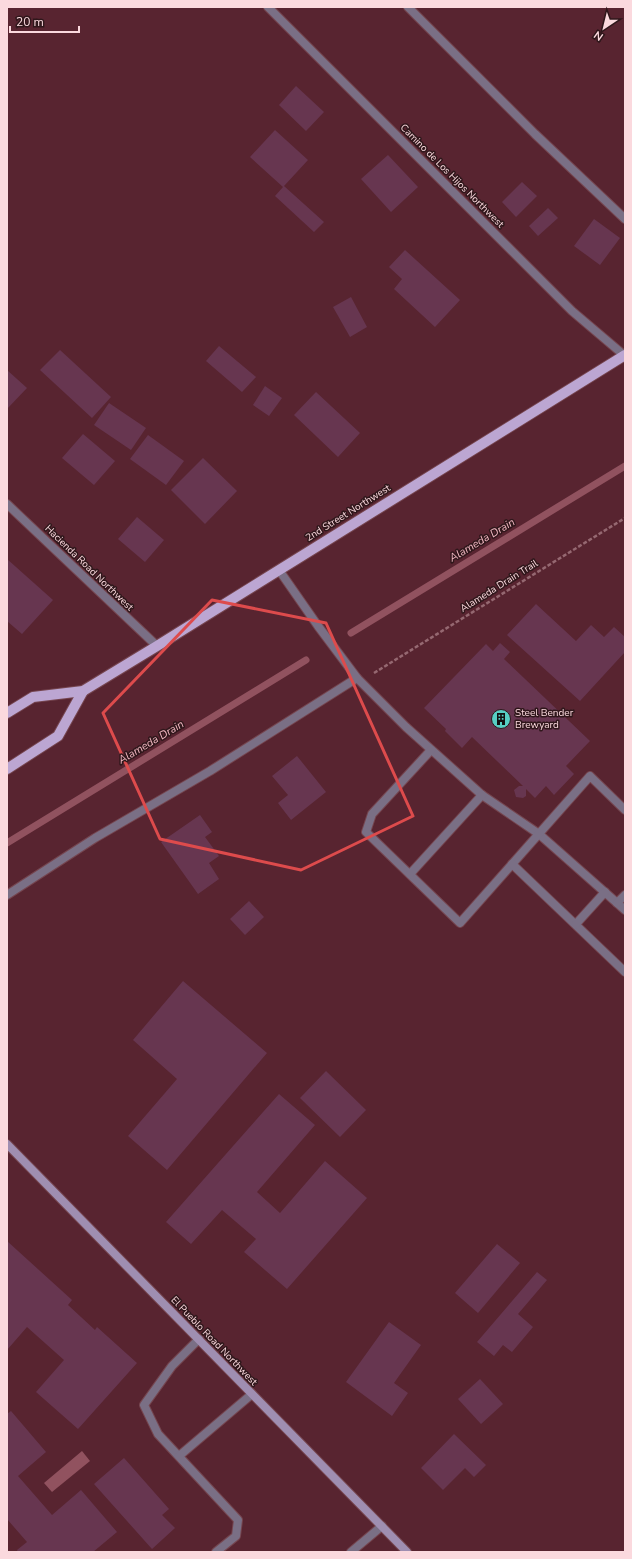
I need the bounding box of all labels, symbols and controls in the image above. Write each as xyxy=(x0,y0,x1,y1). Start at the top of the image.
scale bar xyxy=(10,8,79,34)
north arrow xyxy=(584,8,624,48)
text: 20 m xyxy=(16,14,44,30)
text: N xyxy=(591,27,606,44)
street label: Camino de Los Hijos Northwest xyxy=(397,121,507,231)
street label: 2nd Street Northwest xyxy=(303,481,394,545)
water label: Alameda Drain xyxy=(446,514,518,566)
street label: Hacienda Road Northwest xyxy=(42,522,137,614)
street label: Alameda Drain Trail xyxy=(457,556,541,616)
place label: Steel Bender Brewyard xyxy=(515,706,574,732)
building icon: Steel Bender Brewyard xyxy=(490,708,512,730)
water label: Alameda Drain xyxy=(115,716,187,768)
street label: El Pueblo Road Northwest xyxy=(168,1293,261,1389)

